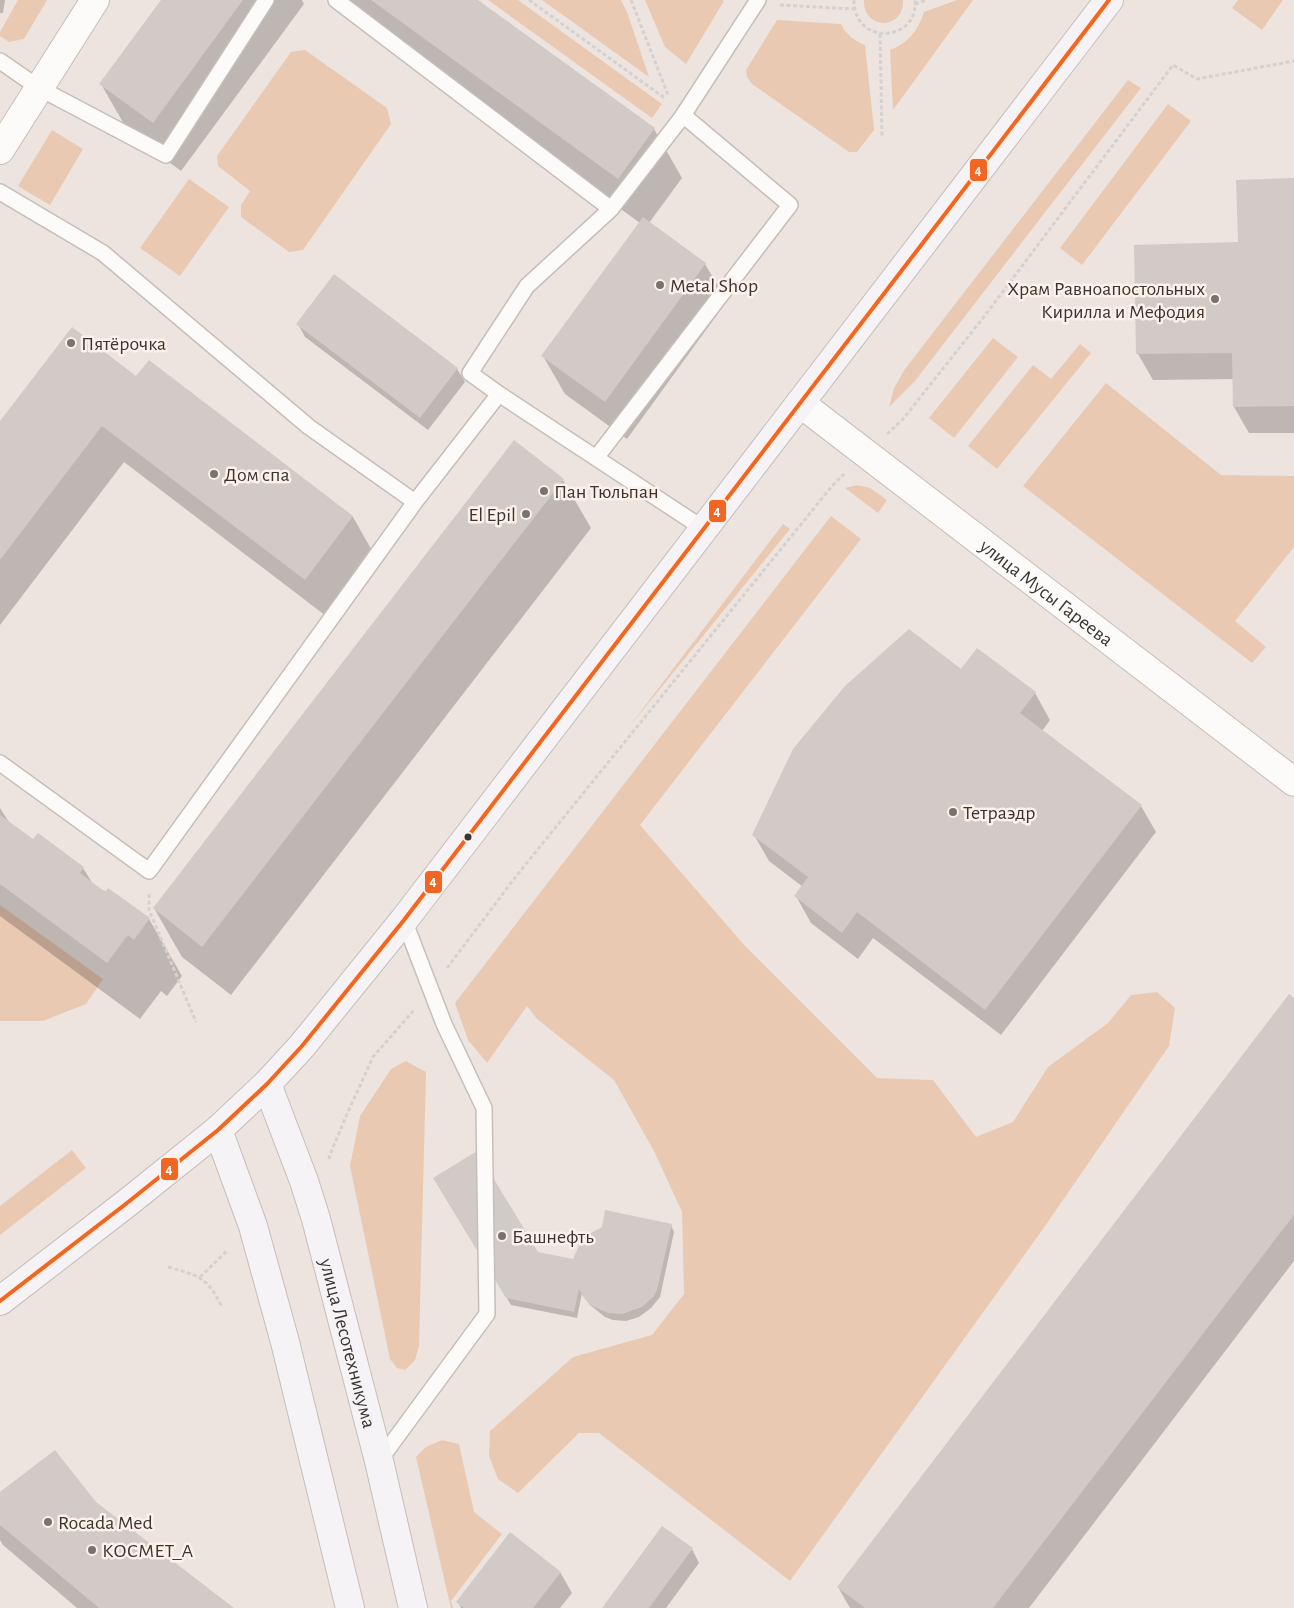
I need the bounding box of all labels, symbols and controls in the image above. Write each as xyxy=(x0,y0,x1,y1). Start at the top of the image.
line badge: 4 xyxy=(969,158,988,182)
text: 4 xyxy=(974,164,982,178)
place label: Metal Shop xyxy=(670,276,758,296)
marker: Metal Shop xyxy=(654,279,666,291)
place label: Храм Равноапостольных Кирилла и Мефодия xyxy=(1007,279,1205,322)
marker: Храм Равноапостольных Кирилла и Мефодия xyxy=(1209,293,1221,305)
place label: Пятёрочка xyxy=(81,334,166,354)
marker: Пятёрочка xyxy=(65,337,77,349)
place label: Дом спа xyxy=(224,465,290,485)
marker: Дом спа xyxy=(208,468,220,480)
place label: Пан Тюльпан xyxy=(554,482,659,502)
marker: Пан Тюльпан xyxy=(538,485,550,497)
line badge: 4 xyxy=(708,499,727,523)
place label: El Epil xyxy=(469,505,516,525)
text: 4 xyxy=(713,505,721,519)
marker: El Epil xyxy=(520,508,532,520)
street label: улица Мусы Гареева xyxy=(975,535,1116,650)
place label: Тетраэдр xyxy=(963,803,1035,823)
marker: Тетраэдр xyxy=(947,806,959,818)
unlabelled marker xyxy=(463,832,473,842)
line badge: 4 xyxy=(424,870,443,894)
text: 4 xyxy=(429,875,437,889)
line badge: 4 xyxy=(160,1157,179,1181)
text: 4 xyxy=(165,1163,173,1177)
place label: Башнефть xyxy=(512,1227,594,1247)
marker: Башнефть xyxy=(496,1230,508,1242)
street label: улица Лесотехникума xyxy=(315,1256,379,1430)
place label: Rocada Med xyxy=(58,1513,153,1533)
marker: Rocada Med xyxy=(42,1516,54,1528)
place label: КОСМЕТ_А xyxy=(102,1541,194,1561)
marker: КОСМЕТ_А xyxy=(86,1544,98,1556)

